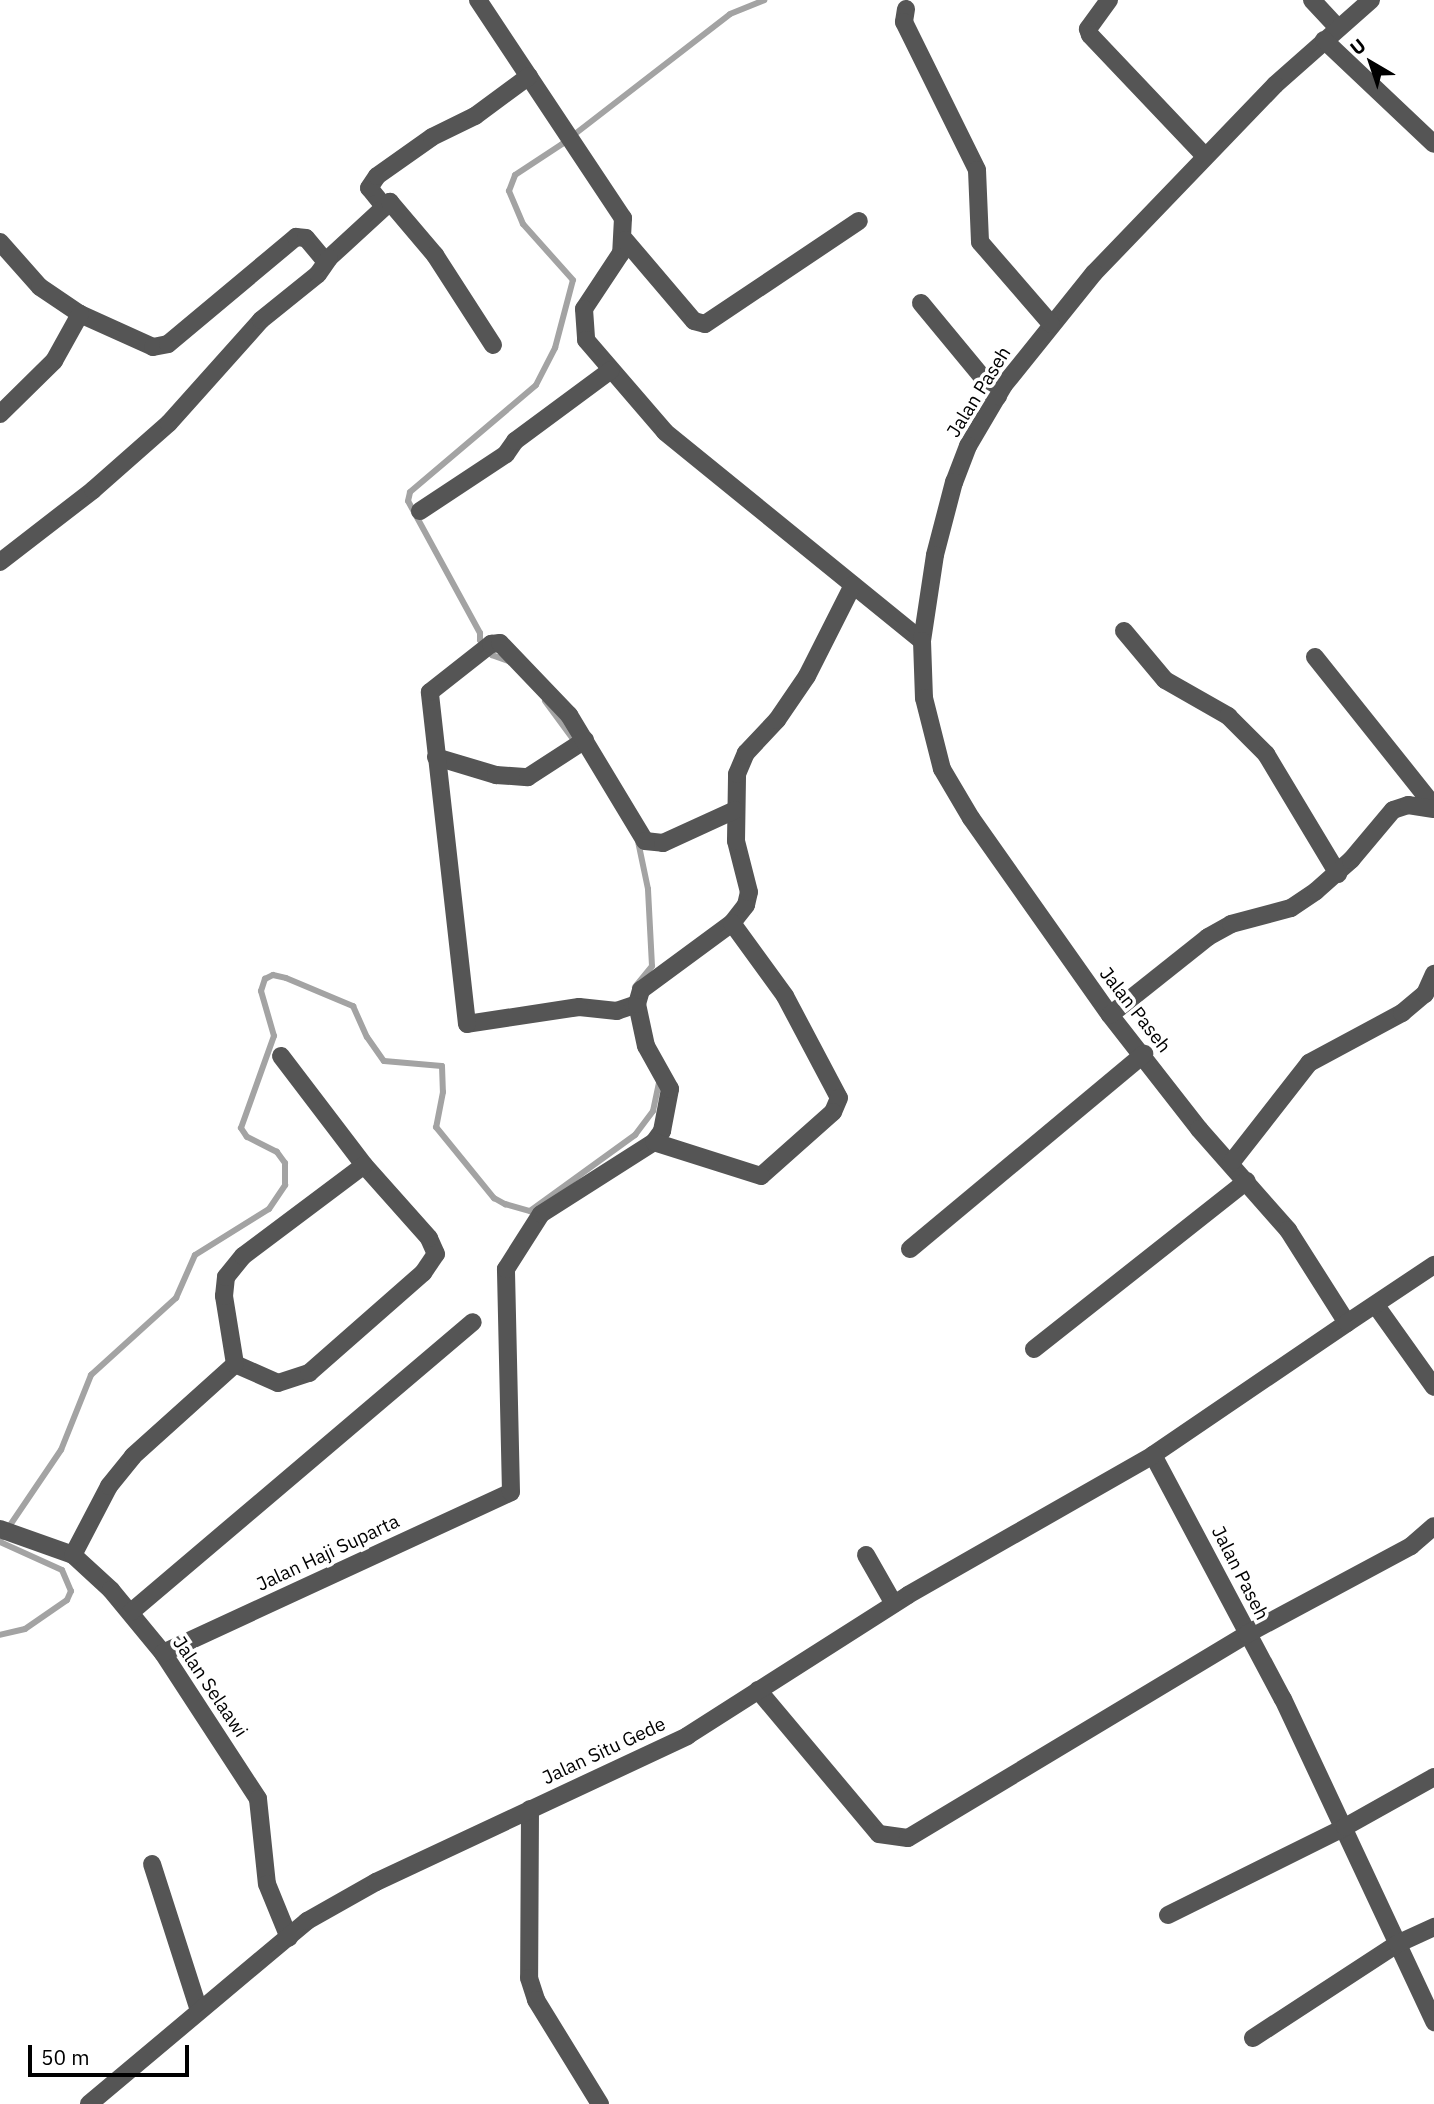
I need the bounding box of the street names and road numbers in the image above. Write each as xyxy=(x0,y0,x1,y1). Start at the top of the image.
street label: Jalan Paseh xyxy=(942,343,1016,441)
street label: Jalan Paseh xyxy=(1095,963,1175,1057)
street label: Jalan Haji Suparta xyxy=(253,1510,403,1596)
street label: Jalan Paseh xyxy=(1207,1522,1273,1624)
street label: Jalan Selaawi xyxy=(168,1632,252,1742)
street label: Jalan Situ Gede xyxy=(539,1713,669,1789)

